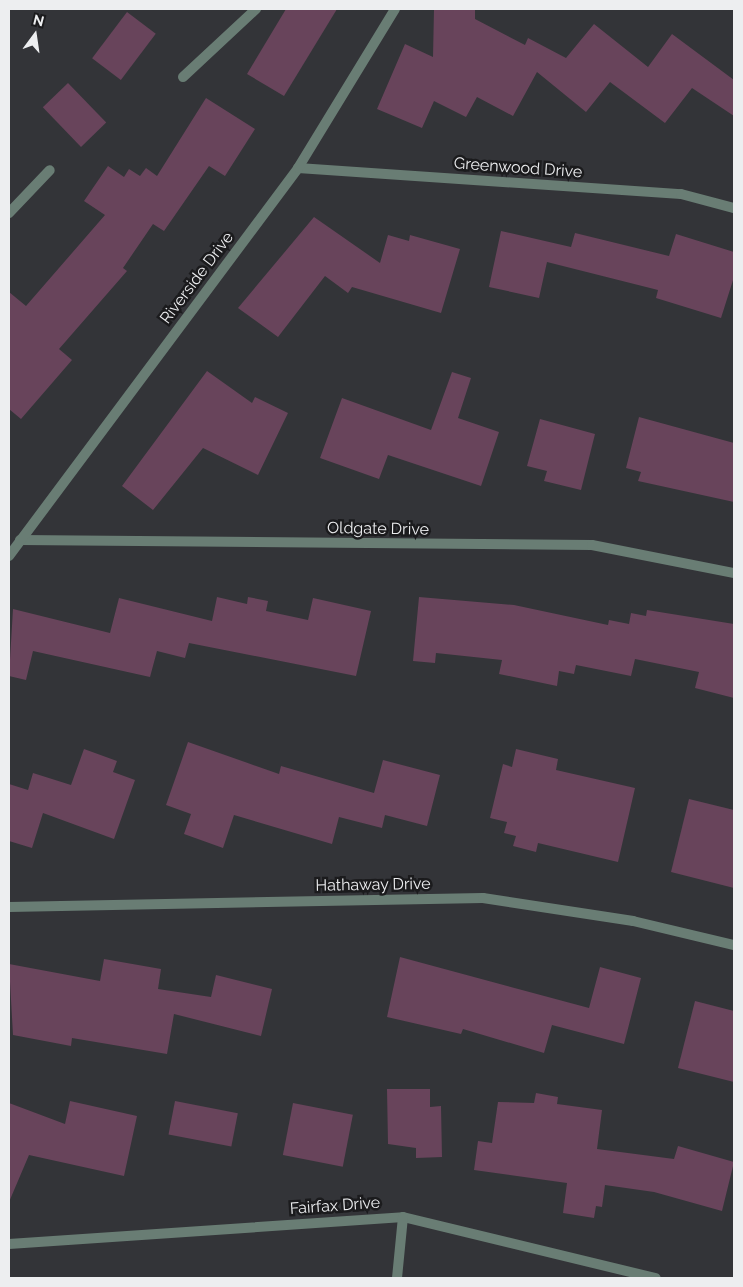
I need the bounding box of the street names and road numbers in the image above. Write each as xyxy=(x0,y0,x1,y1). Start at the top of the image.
street label: Greenwood Drive xyxy=(453,154,583,182)
street label: Riverside Drive xyxy=(156,228,238,328)
street label: Oldgate Drive xyxy=(327,519,429,539)
street label: Hathaway Drive xyxy=(315,874,431,896)
street label: Fairfax Drive xyxy=(289,1193,381,1219)

